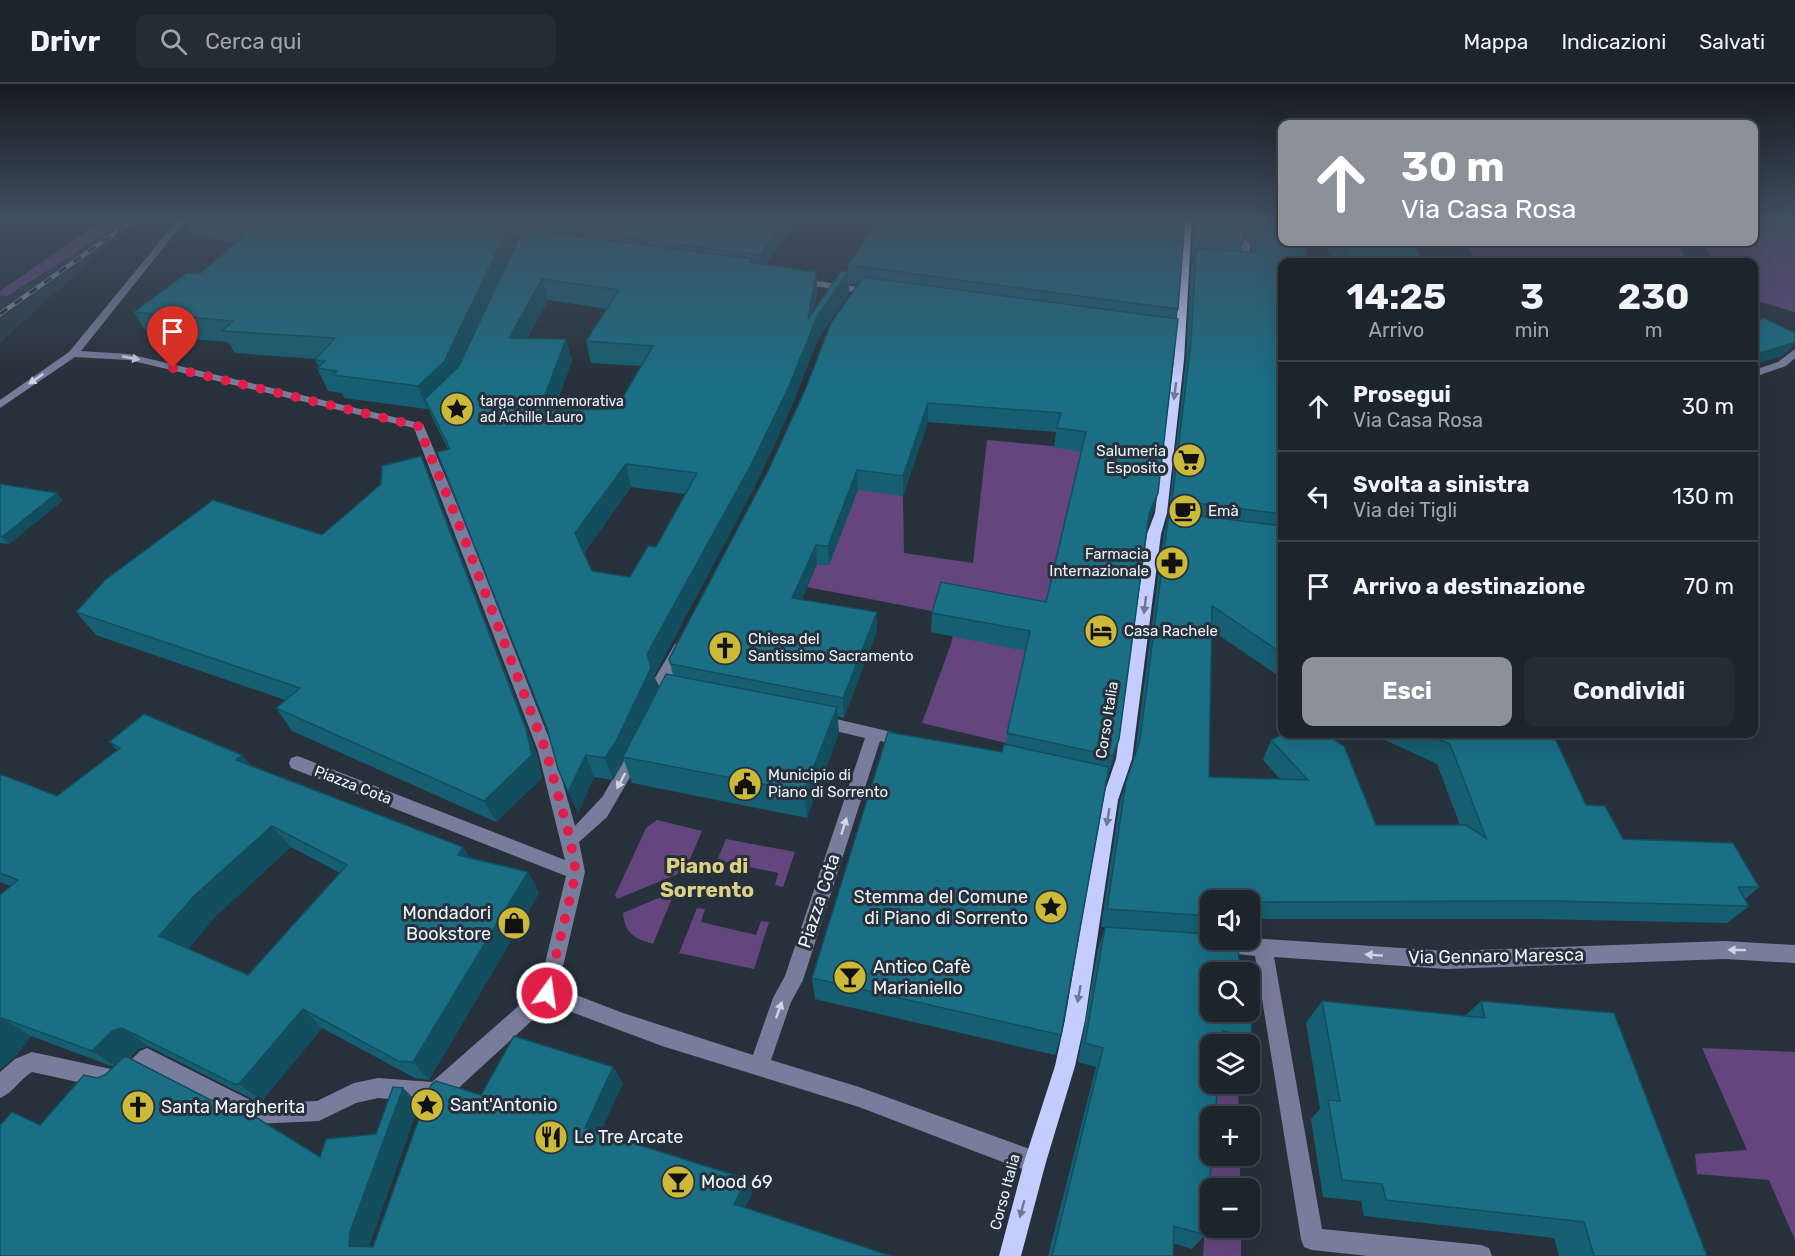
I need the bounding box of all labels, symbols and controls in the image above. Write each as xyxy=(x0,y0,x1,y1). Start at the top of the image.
search box xyxy=(136,14,556,68)
text: Drivr xyxy=(30,25,100,58)
icon: search xyxy=(157,25,190,58)
text: Cerca qui xyxy=(205,28,302,55)
text: Mappa xyxy=(1463,29,1528,54)
text: Indicazioni xyxy=(1561,29,1666,54)
text: Salvati xyxy=(1699,29,1765,54)
text: 30 m xyxy=(1401,142,1505,192)
icon: ahead xyxy=(1302,144,1380,222)
text: Via Casa Rosa xyxy=(1401,193,1577,225)
text: 14:25 xyxy=(1346,275,1446,318)
text: 3 xyxy=(1520,275,1544,318)
text: 230 xyxy=(1618,275,1689,318)
pin xyxy=(147,306,198,368)
icon: arrive xyxy=(156,315,189,348)
text: Arrivo xyxy=(1368,318,1424,342)
text: min xyxy=(1515,318,1549,342)
text: m xyxy=(1645,318,1663,342)
one-way arrow xyxy=(121,354,140,363)
one-way arrow xyxy=(29,373,44,385)
text: Prosegui xyxy=(1353,381,1451,408)
one-way arrow xyxy=(1170,382,1180,401)
icon: ahead xyxy=(1302,390,1335,423)
place icon: targa commemorativa ad Achille Lauro xyxy=(439,391,475,427)
place label: targa commemorativa ad Achille Lauro xyxy=(480,393,624,426)
text: 30 m xyxy=(1682,393,1734,420)
text: Via Casa Rosa xyxy=(1353,408,1483,432)
place label: Salumeria Esposito xyxy=(1096,442,1166,477)
supermarket icon: Salumeria Esposito xyxy=(1171,442,1207,478)
text: Svolta a sinistra xyxy=(1353,471,1530,498)
icon: left xyxy=(1302,480,1335,513)
text: 130 m xyxy=(1672,483,1734,510)
cafe icon: Emà xyxy=(1167,493,1203,529)
text: Via dei Tigli xyxy=(1353,498,1457,522)
place label: Emà xyxy=(1208,502,1239,520)
place label: Farmacia Internazionale xyxy=(1049,545,1149,580)
pharmacy icon: Farmacia Internazionale xyxy=(1154,545,1190,581)
icon: arrive xyxy=(1302,570,1335,603)
text: Arrivo a destinazione xyxy=(1353,573,1585,600)
text: 70 m xyxy=(1684,573,1734,600)
one-way arrow xyxy=(1140,595,1149,614)
hotel icon: Casa Rachele xyxy=(1083,613,1119,649)
place label: Casa Rachele xyxy=(1124,622,1218,640)
church icon: Chiesa del Santissimo Sacramento xyxy=(707,630,743,666)
place label: Chiesa del Santissimo Sacramento xyxy=(748,630,914,665)
button: Esci xyxy=(1302,657,1512,726)
button: Condividi xyxy=(1524,657,1734,726)
street label: Corso Italia xyxy=(1092,680,1122,760)
street label: Piazza Cota xyxy=(312,762,394,808)
public building icon: Municipio di Piano di Sorrento xyxy=(727,766,763,802)
place label: Municipio di Piano di Sorrento xyxy=(768,766,888,801)
one-way arrow xyxy=(616,772,626,789)
one-way arrow xyxy=(1103,808,1112,827)
one-way arrow xyxy=(840,817,849,835)
street label: Piazza Cota xyxy=(793,851,845,951)
district label: Piano di Sorrento xyxy=(660,853,754,902)
place label: Stemma del Comune di Piano di Sorrento xyxy=(854,886,1028,929)
place icon: Stemma del Comune di Piano di Sorrento xyxy=(1033,889,1069,925)
map controls xyxy=(1200,890,1260,1238)
button: sound xyxy=(1200,890,1260,950)
place label: Mondadori Bookstore xyxy=(403,902,491,945)
shop icon: Mondadori Bookstore xyxy=(496,905,532,941)
street label: Via Gennaro Maresca xyxy=(1408,943,1584,969)
one-way arrow xyxy=(1727,945,1746,955)
one-way arrow xyxy=(1365,951,1384,960)
place label: Antico Cafè Marianiello xyxy=(873,956,971,999)
bar icon: Antico Cafè Marianiello xyxy=(832,959,868,995)
position arrow xyxy=(515,961,579,1025)
button: search xyxy=(1200,962,1260,1022)
one-way arrow xyxy=(1075,985,1084,1004)
one-way arrow xyxy=(775,1001,784,1019)
button: layers xyxy=(1200,1034,1260,1094)
place icon: Sant'Antonio xyxy=(409,1087,445,1123)
church icon: Santa Margherita xyxy=(120,1089,156,1125)
place label: Sant'Antonio xyxy=(450,1094,557,1116)
place label: Santa Margherita xyxy=(161,1096,305,1118)
button: + xyxy=(1200,1106,1260,1166)
restaurant icon: Le Tre Arcate xyxy=(533,1119,569,1155)
place label: Le Tre Arcate xyxy=(574,1126,683,1148)
street label: Corso Italia xyxy=(986,1152,1024,1232)
bar icon: Mood 69 xyxy=(660,1164,696,1200)
place label: Mood 69 xyxy=(701,1171,773,1193)
button: − xyxy=(1200,1178,1260,1238)
one-way arrow xyxy=(1017,1200,1027,1218)

